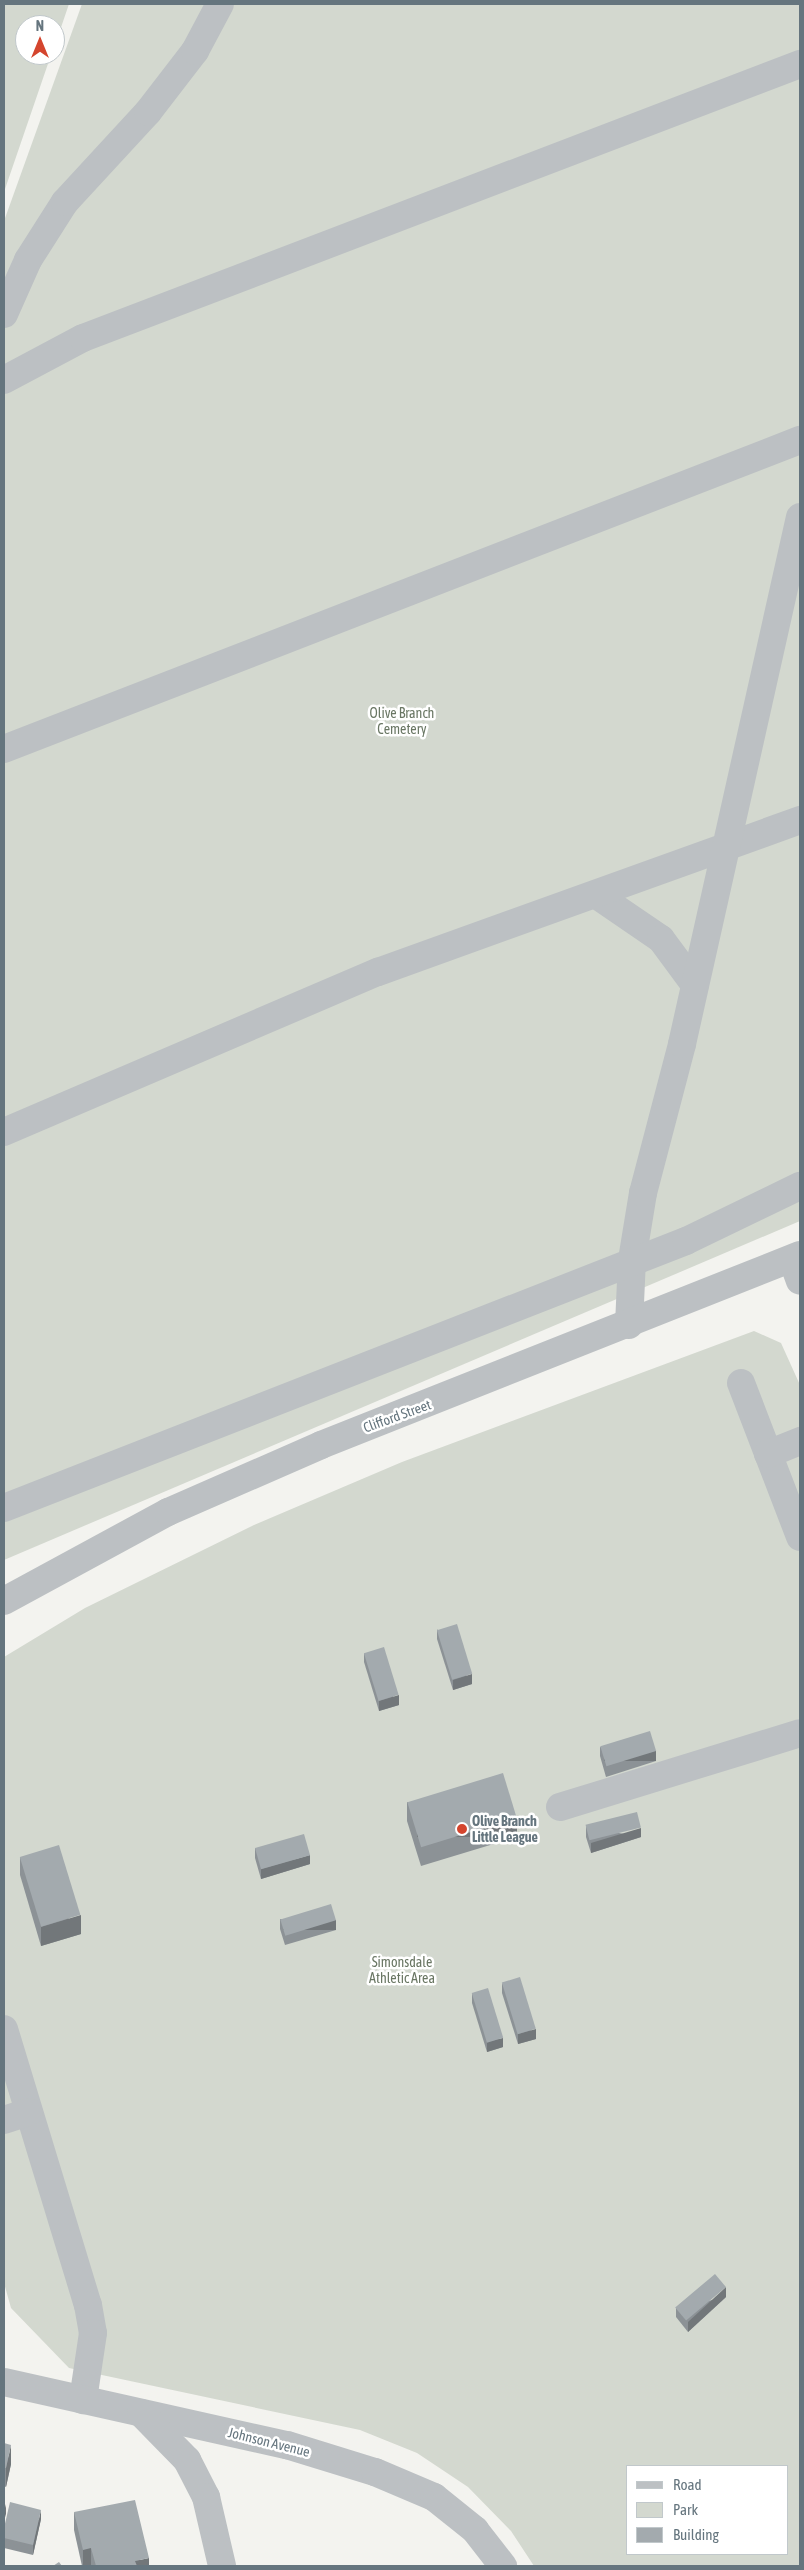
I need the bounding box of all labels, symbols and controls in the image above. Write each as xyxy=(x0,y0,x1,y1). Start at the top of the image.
north arrow xyxy=(15,15,65,65)
text: N xyxy=(36,18,44,34)
park label: Olive Branch Cemetery xyxy=(370,705,434,738)
street label: Clifford Street xyxy=(361,1396,433,1436)
place label: Olive Branch Little League xyxy=(472,1813,538,1845)
marker: Olive Branch Little League xyxy=(456,1823,468,1835)
park label: Simonsdale Athletic Area xyxy=(369,1954,435,1986)
street label: Johnson Avenue xyxy=(226,2424,312,2460)
legend xyxy=(626,2465,789,2555)
text: Road xyxy=(673,2476,702,2493)
text: Park xyxy=(673,2501,698,2518)
text: Building xyxy=(673,2526,719,2543)

